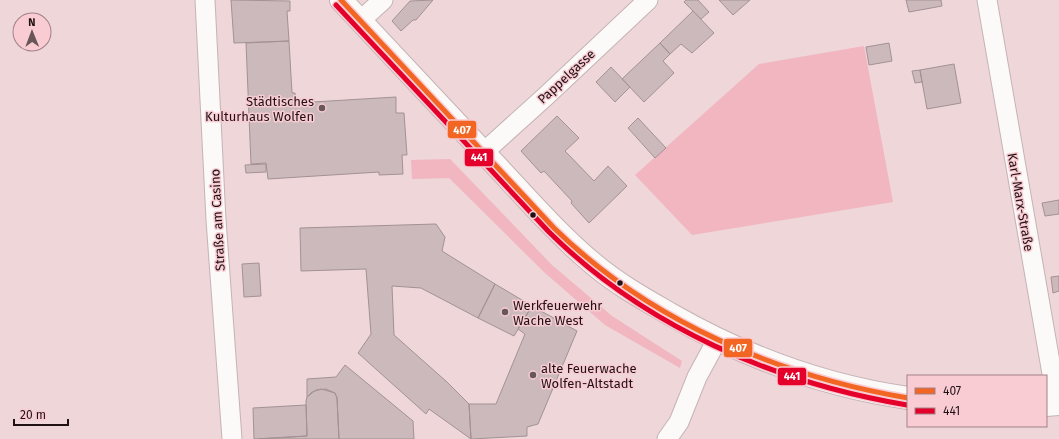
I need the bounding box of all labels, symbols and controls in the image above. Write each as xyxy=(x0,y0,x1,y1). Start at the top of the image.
north arrow xyxy=(12,12,52,52)
text: N xyxy=(28,16,36,29)
street label: Pappelgasse xyxy=(535,46,598,107)
place label: Städtisches Kulturhaus Wolfen xyxy=(205,94,314,124)
marker: Städtisches Kulturhaus Wolfen xyxy=(317,103,327,113)
line badge: 407 xyxy=(447,120,477,139)
text: 407 xyxy=(453,124,471,137)
line badge: 441 xyxy=(464,148,494,167)
text: 441 xyxy=(471,151,487,164)
street label: Karl-Marx-Straße xyxy=(1004,152,1037,252)
street label: Straße am Casino xyxy=(207,168,228,271)
unlabelled marker xyxy=(528,210,538,220)
unlabelled marker xyxy=(615,278,625,288)
place label: Werkfeuerwehr Wache West xyxy=(513,298,602,328)
marker: Werkfeuerwehr Wache West xyxy=(500,307,510,317)
line badge: 407 xyxy=(723,338,753,358)
text: 407 xyxy=(729,342,747,355)
place label: alte Feuerwache Wolfen-Altstadt xyxy=(541,361,637,391)
line badge: 441 xyxy=(777,367,807,386)
marker: alte Feuerwache Wolfen-Altstadt xyxy=(528,370,538,380)
text: 441 xyxy=(784,370,800,383)
legend xyxy=(907,375,1047,427)
text: 407 xyxy=(943,384,961,398)
scale bar xyxy=(14,401,68,427)
text: 441 xyxy=(943,404,960,418)
text: 20 m xyxy=(20,408,46,422)

